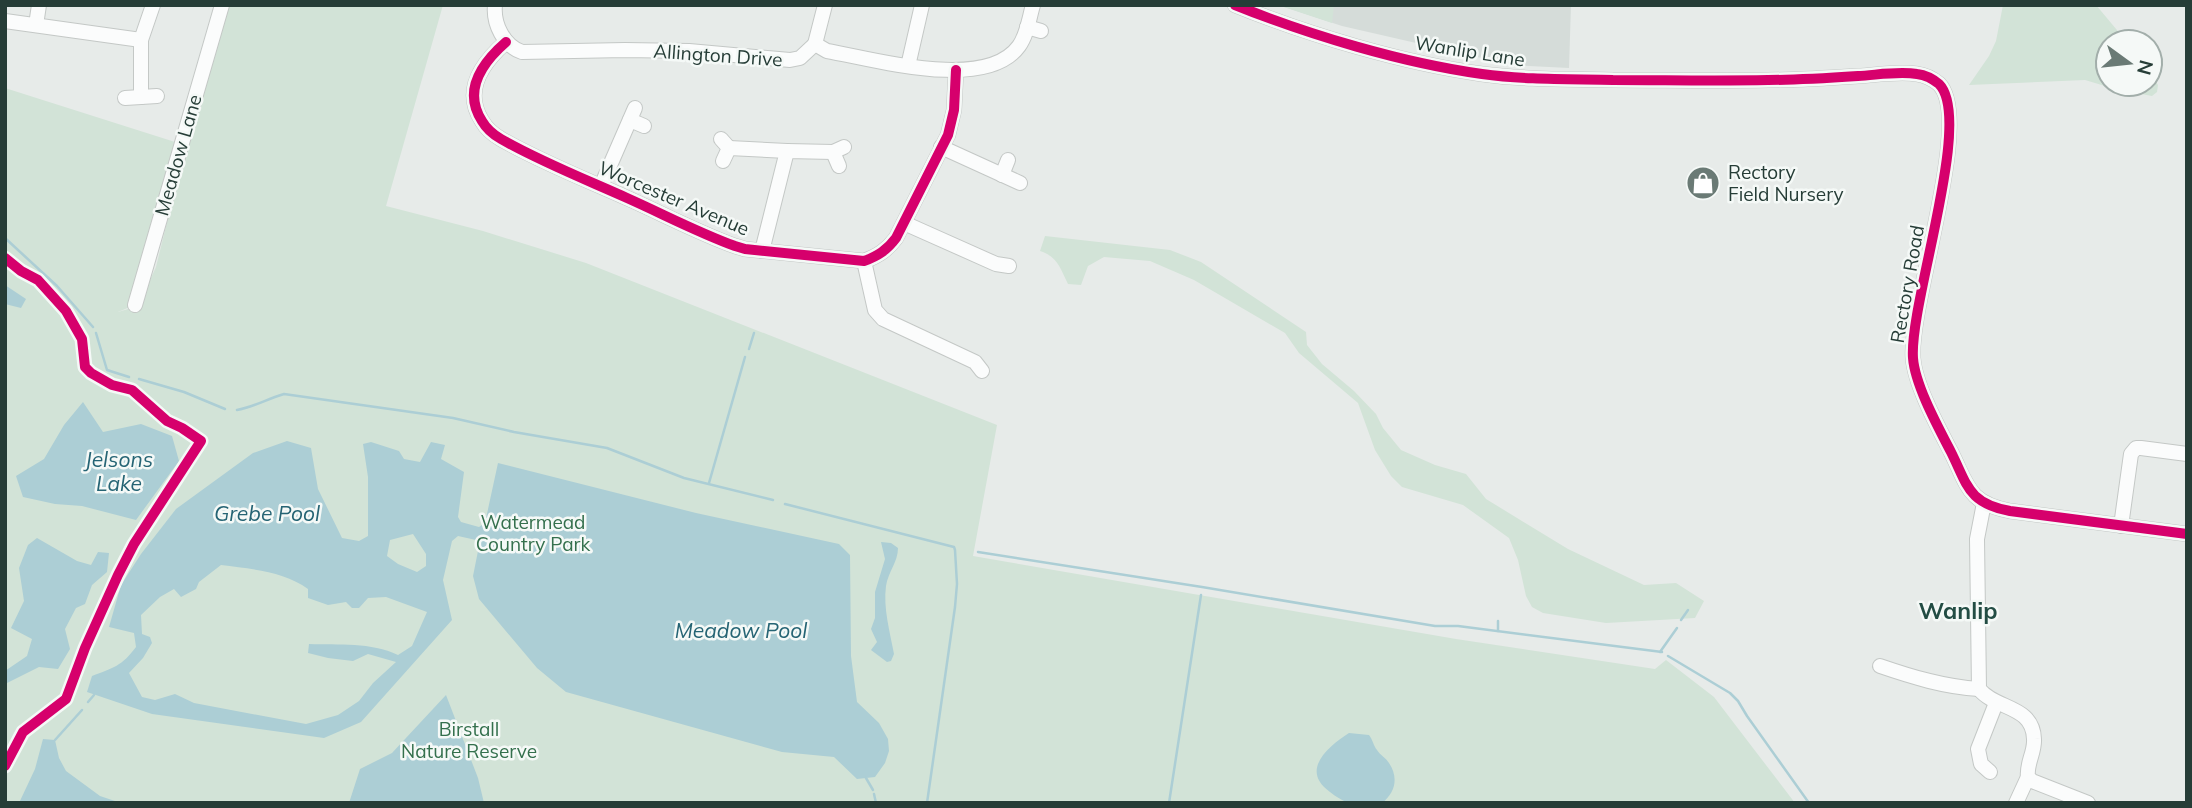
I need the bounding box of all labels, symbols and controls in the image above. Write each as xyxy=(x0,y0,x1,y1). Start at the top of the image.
north arrow xyxy=(2094,28,2164,98)
street label: Wanlip Lane xyxy=(1413,30,1527,72)
street label: Allington Drive xyxy=(653,39,783,71)
text: N xyxy=(2132,57,2159,77)
street label: Meadow Lane xyxy=(149,92,207,218)
street label: Worcester Avenue xyxy=(595,155,753,241)
place label: Rectory Field Nursery xyxy=(1728,160,1844,206)
shop icon: Rectory Field Nursery xyxy=(1684,164,1722,202)
street label: Rectory Road xyxy=(1885,223,1929,345)
water label: Jelsons Lake xyxy=(83,446,153,496)
water label: Grebe Pool xyxy=(214,500,320,526)
park label: Watermead Country Park xyxy=(476,510,590,556)
district label: Wanlip xyxy=(1919,596,1997,625)
water label: Meadow Pool xyxy=(675,617,807,643)
park label: Birstall Nature Reserve xyxy=(401,717,537,763)

